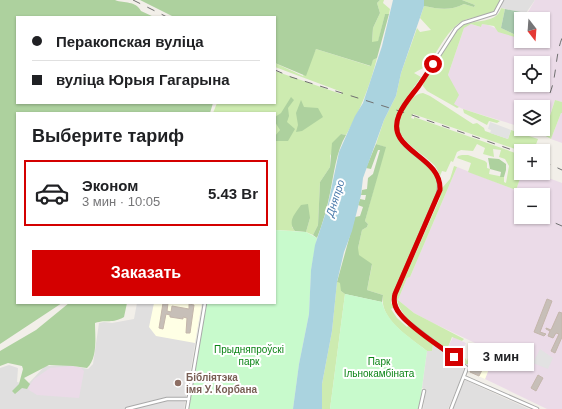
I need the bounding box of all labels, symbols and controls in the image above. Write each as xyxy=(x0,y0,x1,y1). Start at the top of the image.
north arrow xyxy=(514,12,550,48)
map controls xyxy=(514,12,550,224)
text: Перакопская вуліца xyxy=(56,33,204,50)
route start xyxy=(424,55,442,73)
button: locate xyxy=(514,56,550,92)
text: вуліца Юрыя Гагарына xyxy=(56,71,230,88)
button: layers xyxy=(514,100,550,136)
text: Выберите тариф xyxy=(32,126,184,146)
button: + xyxy=(514,144,550,180)
icon: car xyxy=(34,175,70,211)
text: Эконом xyxy=(82,177,138,194)
water label: Дняпро xyxy=(323,178,347,220)
text: 5.43 Br xyxy=(208,185,258,202)
button: − xyxy=(514,188,550,224)
text: 3 мин · 10:05 xyxy=(82,194,160,209)
button: Заказать xyxy=(32,250,260,296)
callout: 3 мин xyxy=(468,343,534,371)
park label: Прыдняпроўскі парк xyxy=(214,344,284,367)
route end xyxy=(445,348,463,366)
text: 3 мин xyxy=(483,349,519,364)
park label: Парк Ільнокамбіната xyxy=(344,356,415,379)
place label: Бібліятэка імя У. Корбана xyxy=(186,372,257,395)
marker: Бібліятэка імя У. Корбана xyxy=(173,378,183,388)

